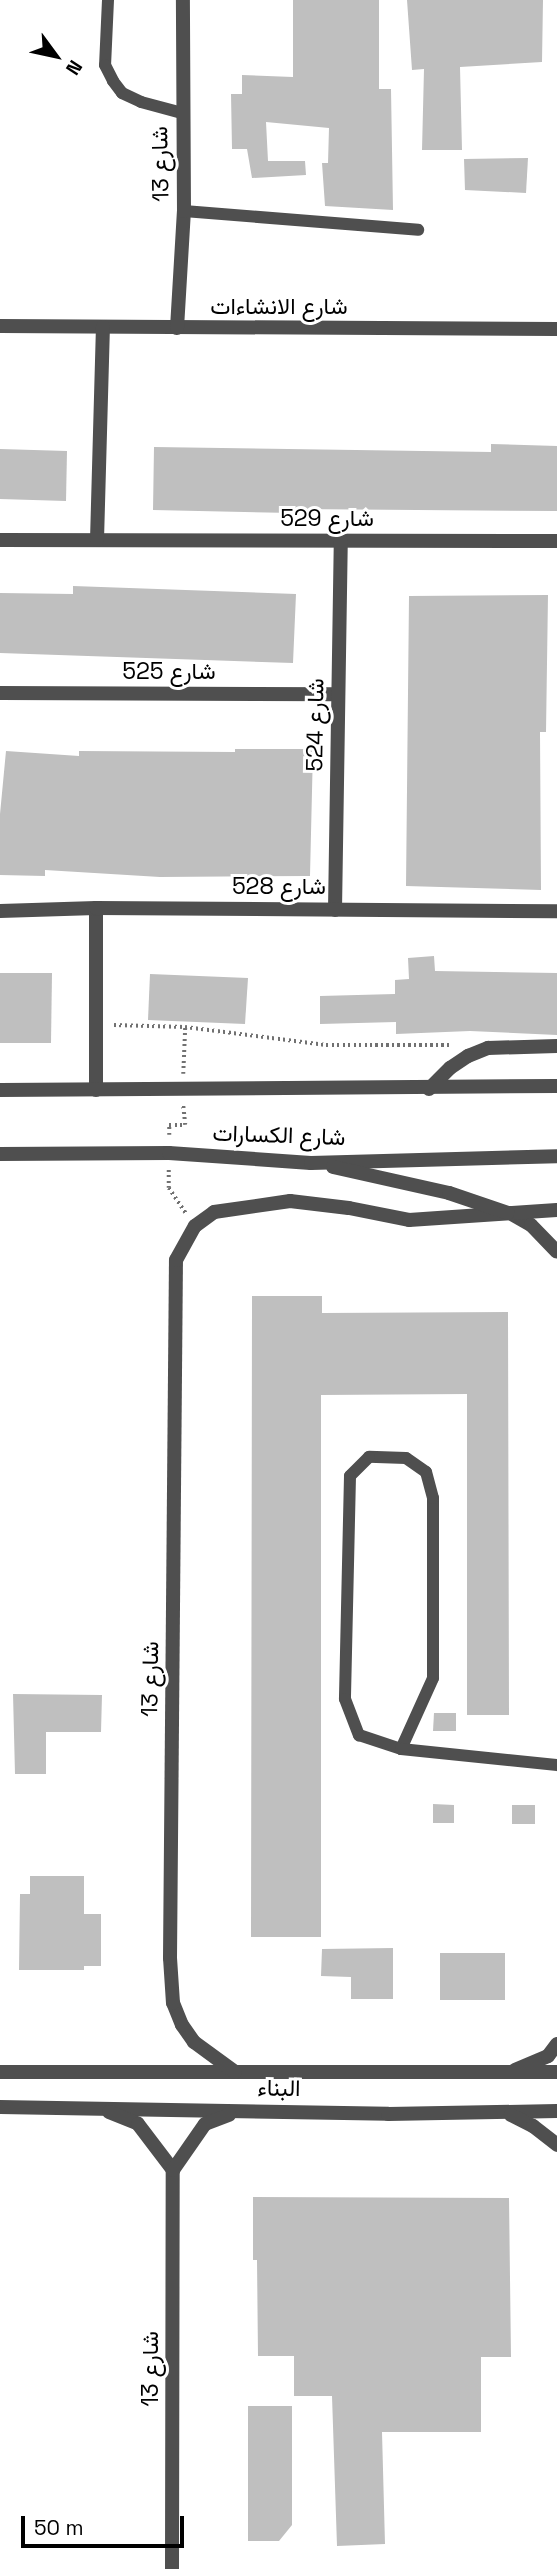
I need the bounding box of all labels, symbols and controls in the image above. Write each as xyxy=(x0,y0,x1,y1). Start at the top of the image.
north arrow xyxy=(21,21,91,91)
text: N xyxy=(60,56,88,80)
street label: شارع 13 xyxy=(146,126,174,202)
street label: شارع الانشاءات xyxy=(210,292,348,320)
street label: شارع 529 xyxy=(280,504,374,532)
street label: شارع 525 xyxy=(122,657,216,685)
street label: شارع 524 xyxy=(300,678,330,772)
street label: شارع 528 xyxy=(232,872,326,900)
street label: شارع الكسارات xyxy=(212,1119,346,1151)
street label: شارع 13 xyxy=(136,1641,164,1717)
street label: البناء xyxy=(257,2074,301,2102)
street label: شارع 13 xyxy=(136,2331,164,2407)
scale bar xyxy=(24,2502,187,2546)
text: 50 m xyxy=(34,2514,84,2541)

